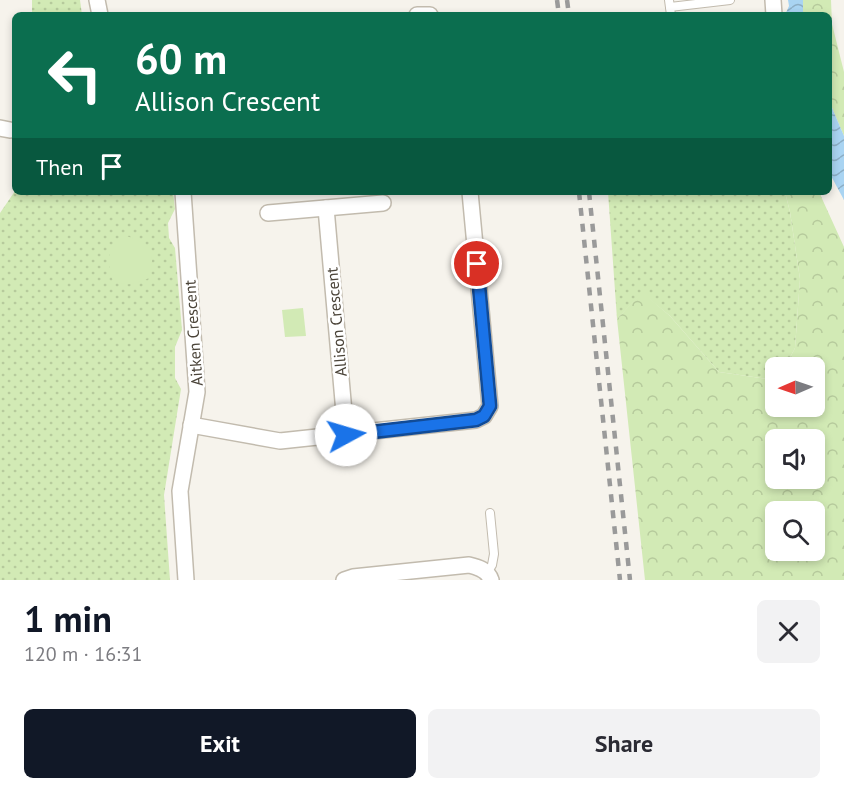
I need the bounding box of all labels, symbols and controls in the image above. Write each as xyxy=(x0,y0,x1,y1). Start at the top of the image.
text: 60 m xyxy=(135,31,227,86)
icon: left xyxy=(36,36,114,114)
text: Allison Crescent xyxy=(135,84,320,118)
icon: arrive xyxy=(95,150,128,183)
text: Then xyxy=(36,153,83,181)
pin xyxy=(451,238,502,289)
icon: arrive xyxy=(460,247,493,280)
street label: Allison Crescent xyxy=(321,266,351,377)
street label: Aitken Crescent xyxy=(179,279,207,387)
north arrow xyxy=(765,357,825,417)
map controls xyxy=(765,357,825,561)
position arrow xyxy=(314,403,378,467)
button: sound xyxy=(765,429,825,489)
button: search xyxy=(765,501,825,561)
text: 1 min xyxy=(24,595,112,642)
button: close xyxy=(757,600,820,663)
text: 120 m · 16:31 xyxy=(24,641,142,667)
button: Exit xyxy=(24,709,416,778)
button: Share xyxy=(428,709,820,778)

